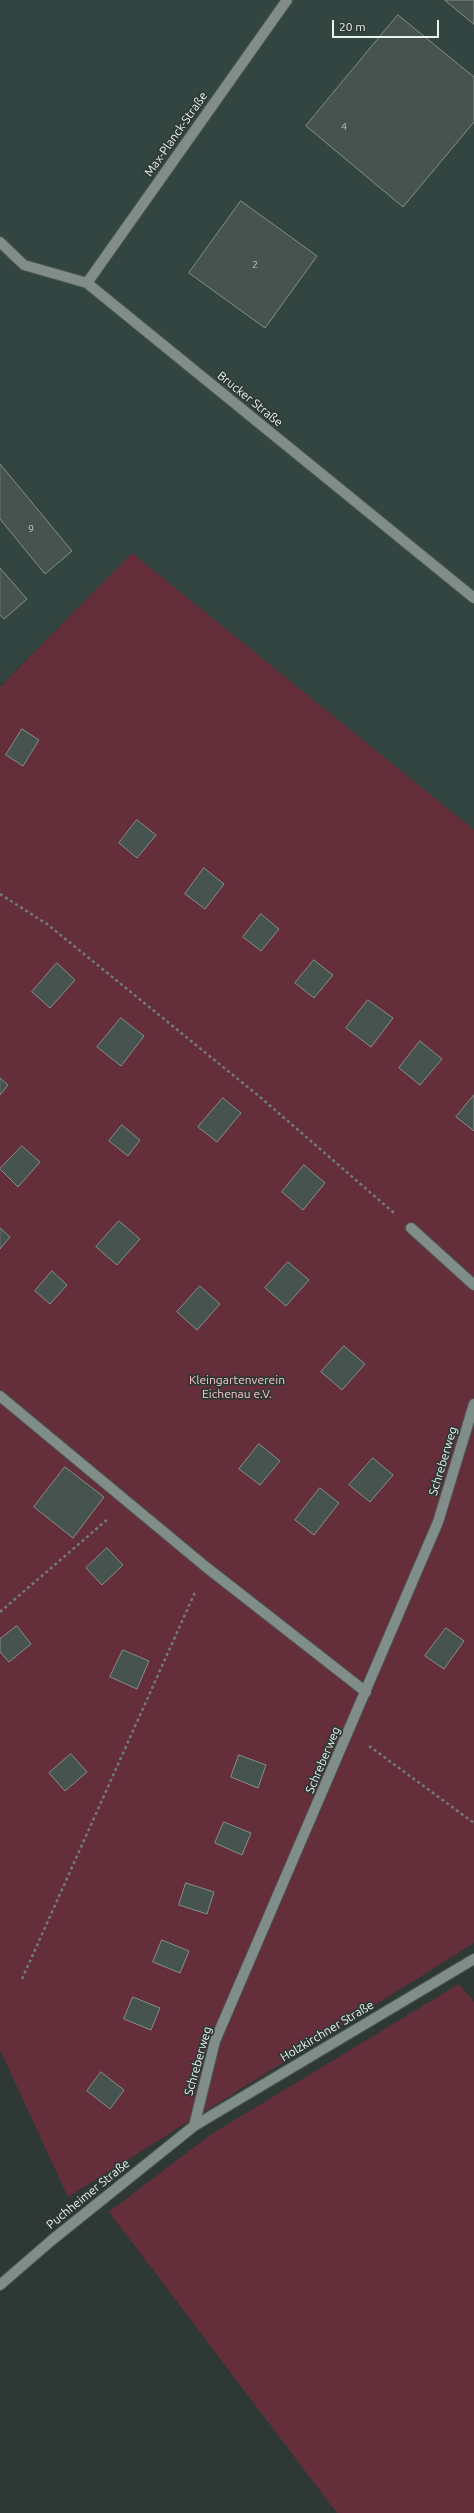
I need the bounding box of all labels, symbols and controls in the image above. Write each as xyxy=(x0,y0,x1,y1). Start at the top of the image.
scale bar xyxy=(334,12,441,38)
text: 20 m xyxy=(339,20,366,33)
street label: Max-Planck-Straße xyxy=(141,89,211,179)
house number: 4 xyxy=(341,121,347,133)
house number: 2 xyxy=(252,259,258,271)
street label: Brucker Straße xyxy=(214,368,286,430)
house number: 9 xyxy=(28,523,34,535)
park label: Kleingartenverein Eichenau e.V. xyxy=(189,1373,285,1401)
street label: Schreberweg xyxy=(426,1425,460,1497)
street label: Schreberweg xyxy=(302,1724,344,1796)
street label: Holzkirchner Straße xyxy=(278,1997,376,2065)
street label: Schreberweg xyxy=(181,2025,215,2097)
street label: Puchheimer Straße xyxy=(44,2156,132,2232)

